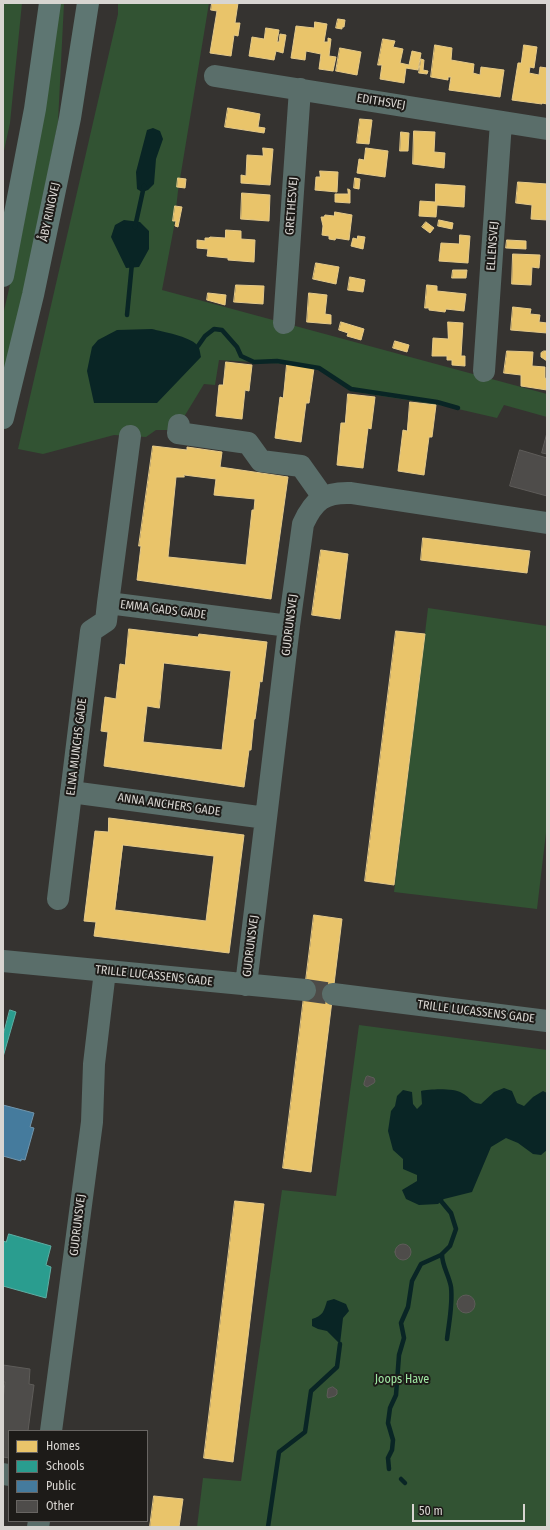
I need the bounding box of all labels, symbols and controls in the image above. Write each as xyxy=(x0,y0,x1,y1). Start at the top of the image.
street label: EDITHSVEJ xyxy=(356,91,406,113)
street label: GRETHESVEJ xyxy=(283,177,301,235)
street label: ÅBY RINGVEJ xyxy=(37,181,63,243)
street label: ELLENSVEJ xyxy=(484,221,502,271)
street label: GUDRUNSVEJ xyxy=(279,593,301,657)
street label: EMMA GADS GADE xyxy=(119,598,207,622)
street label: ELNA MUNCHS GADE xyxy=(64,697,90,797)
street label: ANNA ANCHERS GADE xyxy=(117,791,221,819)
street label: GUDRUNSVEJ xyxy=(240,914,262,978)
street label: TRILLE LUCASSENS GADE xyxy=(95,963,213,989)
street label: TRILLE LUCASSENS GADE xyxy=(417,998,535,1026)
street label: GUDRUNSVEJ xyxy=(67,1193,89,1257)
park label: Joops Have xyxy=(375,1373,429,1387)
legend xyxy=(8,1430,148,1522)
text: Homes xyxy=(46,1439,80,1453)
text: Schools xyxy=(46,1459,84,1473)
text: Public xyxy=(46,1479,76,1493)
scale bar xyxy=(414,1496,527,1522)
text: Other xyxy=(46,1499,74,1513)
text: 50 m xyxy=(419,1504,443,1518)

